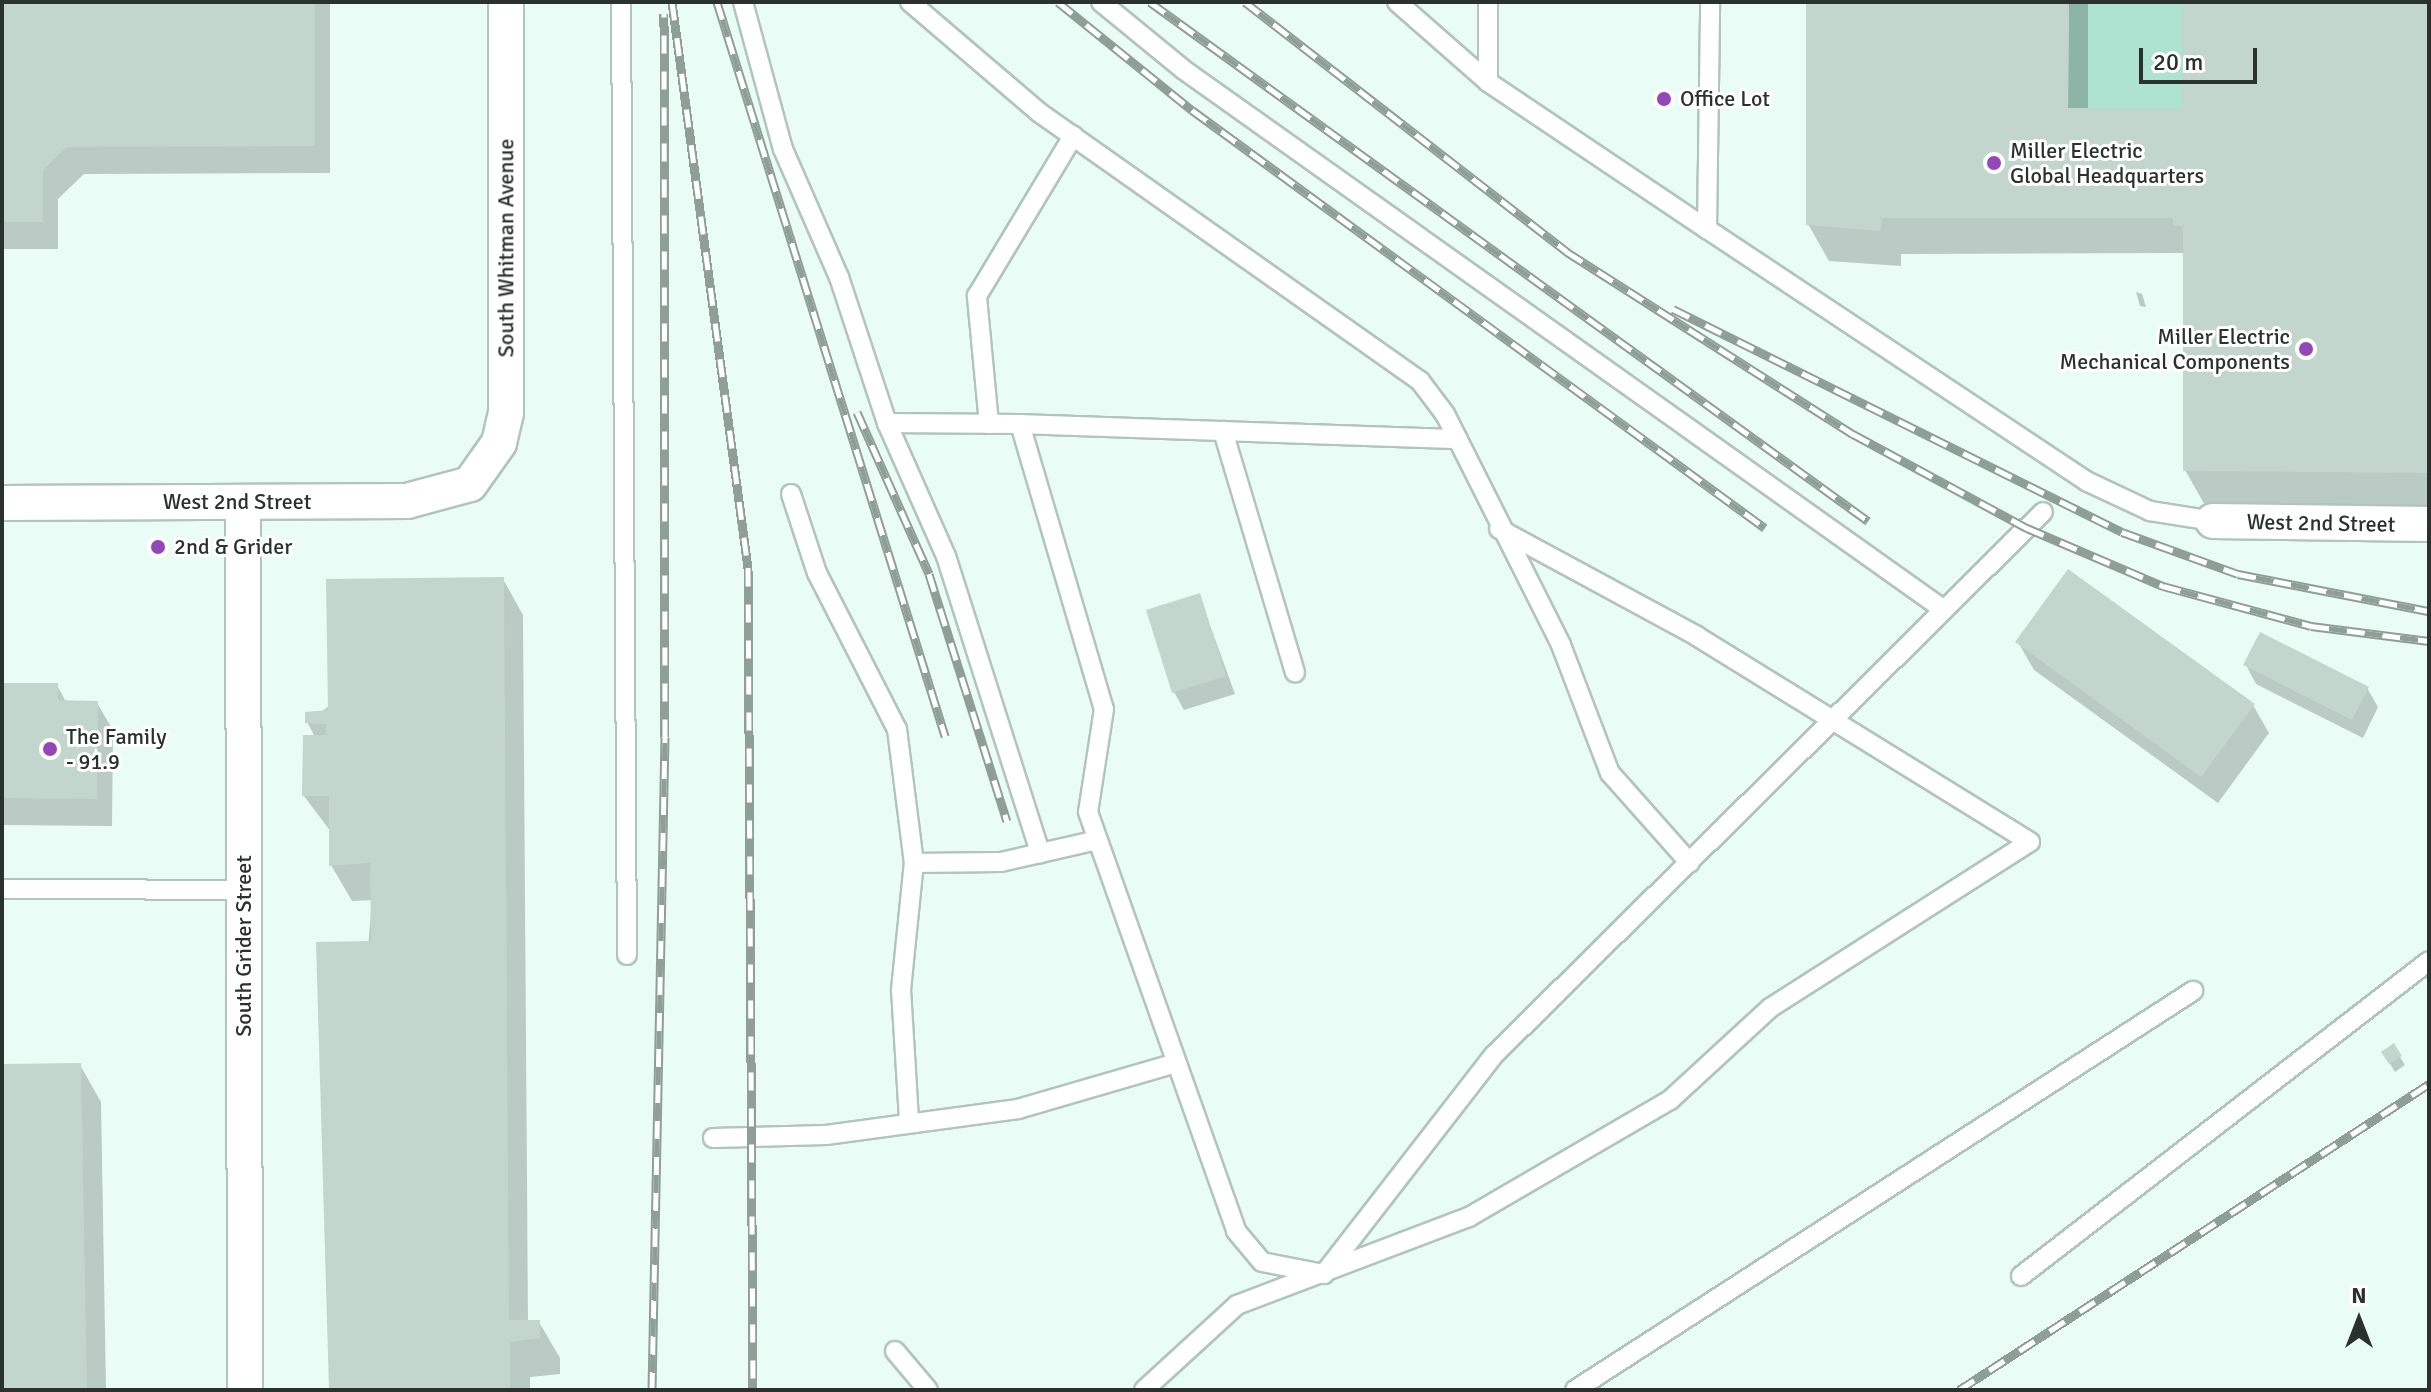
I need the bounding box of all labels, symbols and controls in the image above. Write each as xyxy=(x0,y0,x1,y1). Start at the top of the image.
scale bar xyxy=(2143,32,2261,82)
text: 20 m xyxy=(2153,47,2203,77)
place label: Office Lot xyxy=(1680,86,1770,112)
marker: Office Lot xyxy=(1655,90,1673,108)
place label: Miller Electric Global Headquarters xyxy=(2010,137,2204,188)
street label: South Whitman Avenue xyxy=(493,139,519,357)
marker: Miller Electric Global Headquarters xyxy=(1985,154,2003,172)
place label: Miller Electric Mechanical Components xyxy=(2059,323,2290,374)
marker: Miller Electric Mechanical Components xyxy=(2297,340,2315,358)
street label: West 2nd Street xyxy=(163,489,311,515)
street label: West 2nd Street xyxy=(2246,509,2396,537)
place label: 2nd & Grider xyxy=(174,534,292,560)
marker: 2nd & Grider xyxy=(149,538,167,556)
place label: The Family - 91.9 xyxy=(66,723,167,774)
marker: The Family - 91.9 xyxy=(41,740,59,758)
street label: South Grider Street xyxy=(231,855,257,1037)
north arrow xyxy=(2319,1280,2399,1360)
text: N xyxy=(2351,1282,2367,1309)

